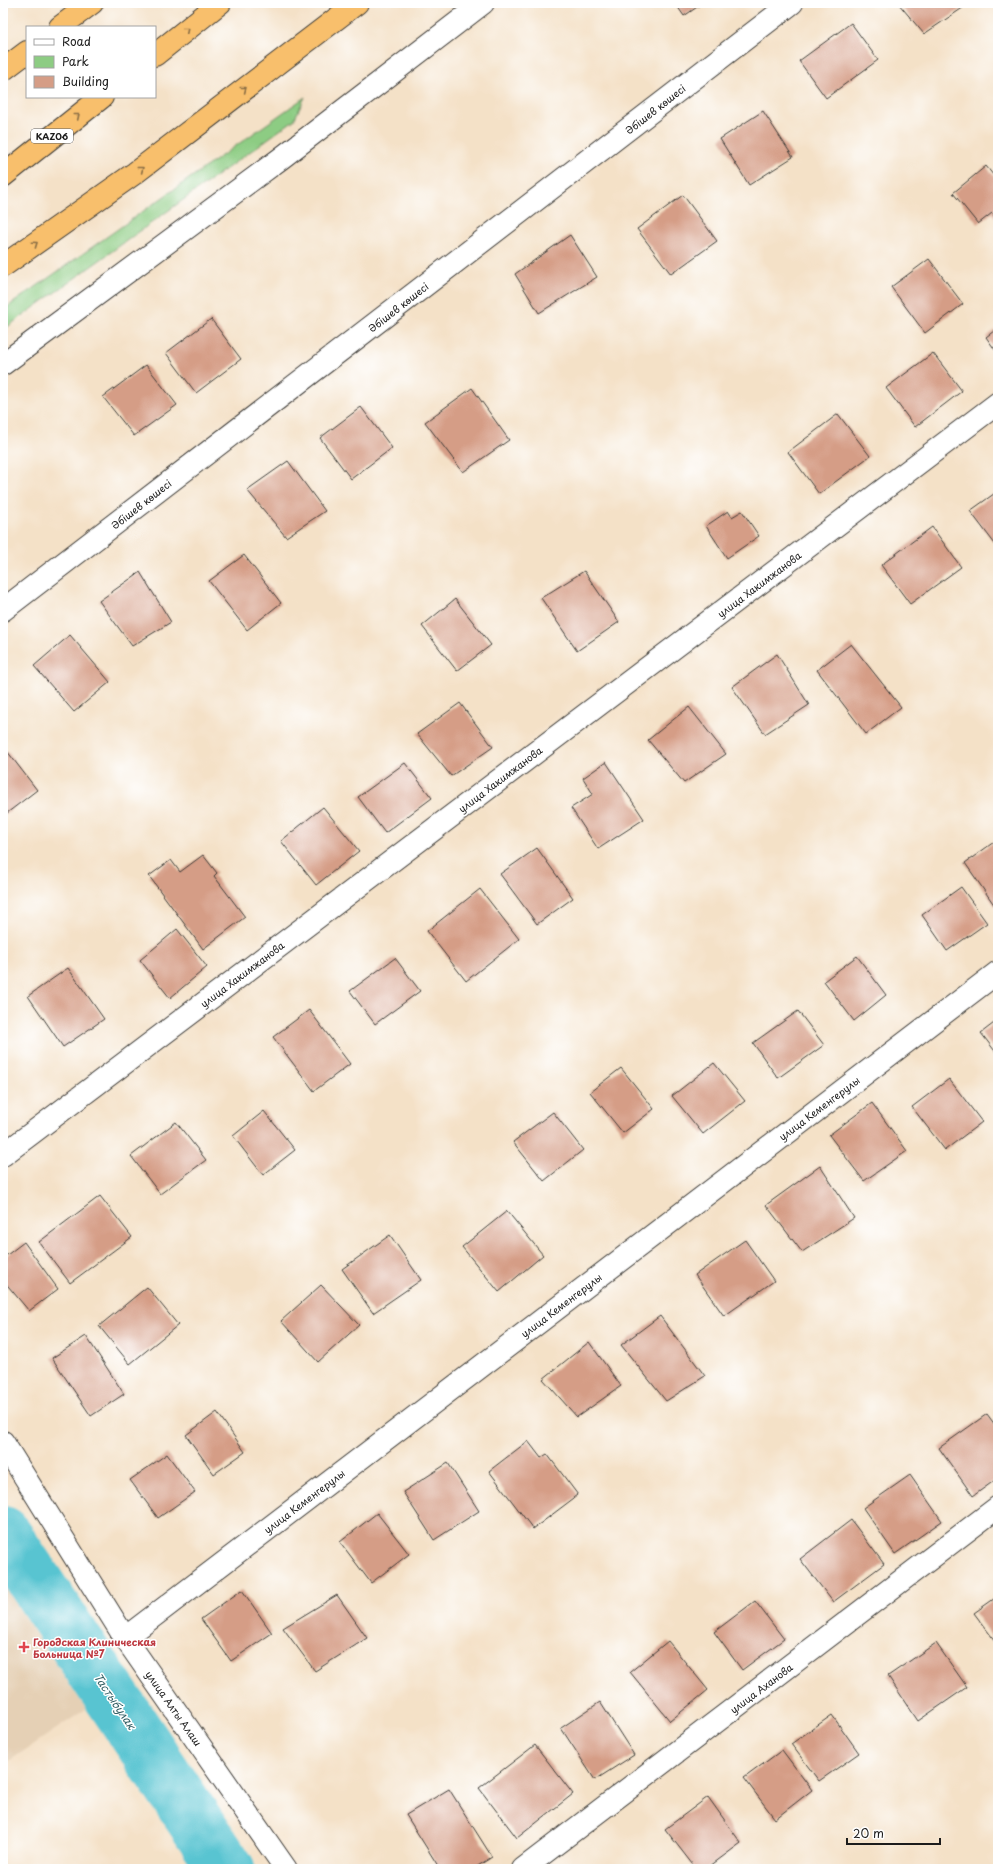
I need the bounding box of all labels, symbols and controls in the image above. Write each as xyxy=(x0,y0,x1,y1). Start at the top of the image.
legend xyxy=(26,26,156,98)
one-way arrow xyxy=(181,28,188,35)
text: Road xyxy=(62,32,91,50)
text: Park xyxy=(62,52,89,70)
text: Building xyxy=(62,72,109,90)
street label: Әбішев көшесі xyxy=(622,80,689,137)
one-way arrow xyxy=(240,87,247,94)
one-way arrow xyxy=(73,114,80,121)
road number: KАZ06 xyxy=(31,129,73,143)
one-way arrow xyxy=(137,166,144,173)
one-way arrow xyxy=(31,241,38,249)
street label: Әбішев көшесі xyxy=(365,278,432,335)
street label: Әбішев көшесі xyxy=(108,475,175,532)
street label: улица Хакимжанова xyxy=(714,547,805,621)
street label: улица Хакимжанова xyxy=(455,742,546,816)
street label: улица Хакимжанова xyxy=(197,937,288,1011)
street label: улица Кеменгерулы xyxy=(775,1072,863,1144)
street label: улица Кеменгерулы xyxy=(517,1269,605,1341)
street label: улица Кеменгерулы xyxy=(260,1465,348,1537)
place label: Городская Клиническая Больница №7 xyxy=(33,1634,156,1661)
marker: Городская Клиническая Больница №7 xyxy=(18,1641,30,1653)
street label: улица Аханова xyxy=(726,1659,796,1717)
street label: улица Алты Алаш xyxy=(142,1667,206,1749)
water label: Тастыбулак xyxy=(90,1669,141,1734)
scale bar xyxy=(847,1820,940,1846)
text: 20 m xyxy=(853,1824,884,1842)

